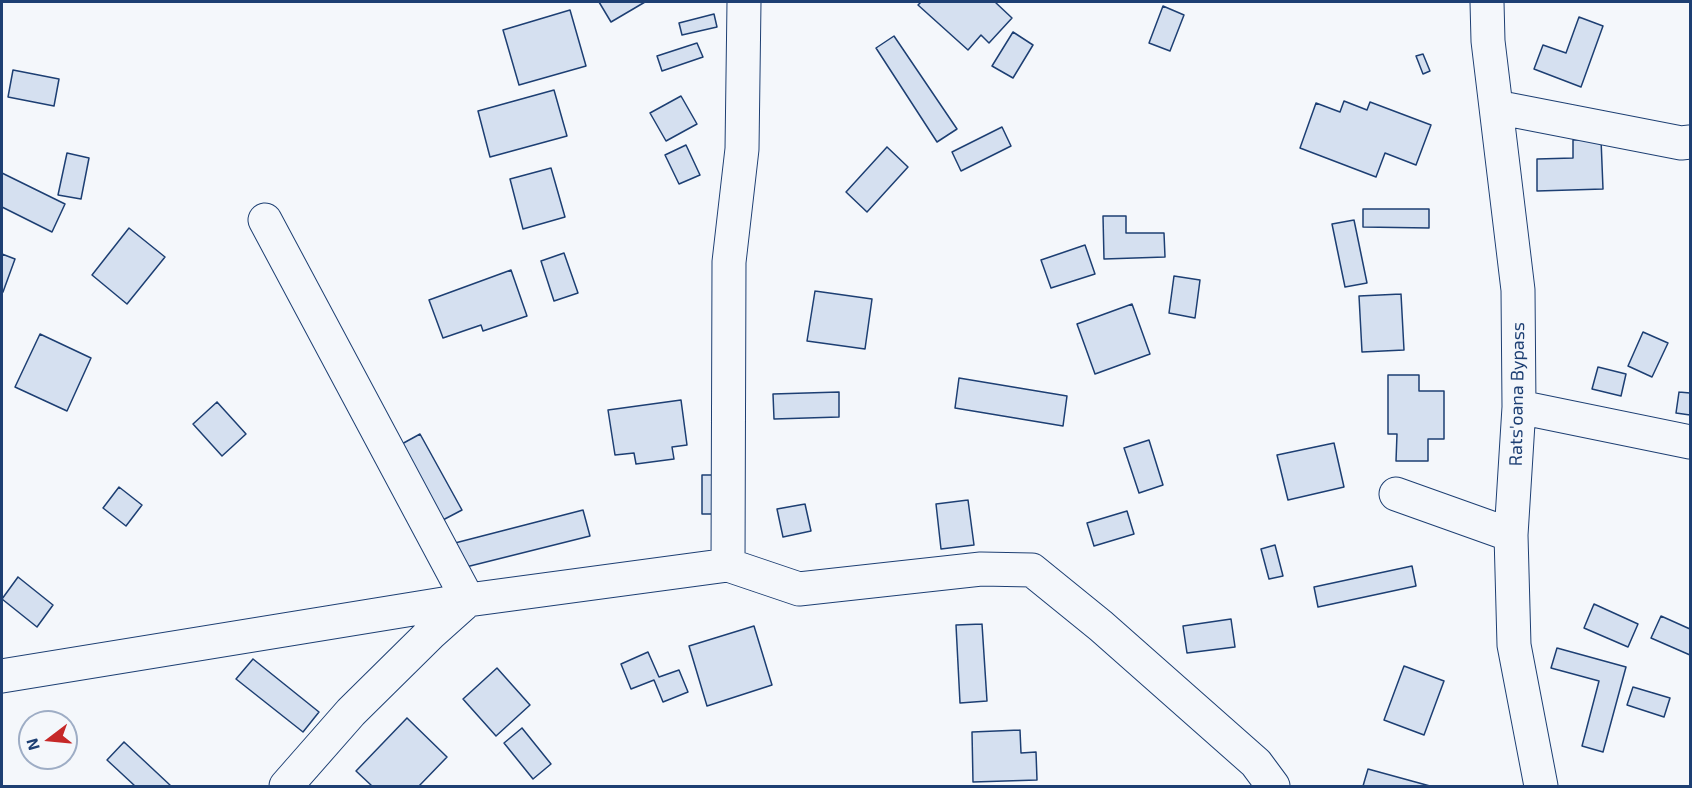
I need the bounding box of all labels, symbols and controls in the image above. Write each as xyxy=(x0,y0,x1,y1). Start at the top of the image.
street label: Rats'oana Bypass xyxy=(1505,322,1529,466)
north arrow xyxy=(18,710,78,770)
text: N xyxy=(21,736,43,753)

